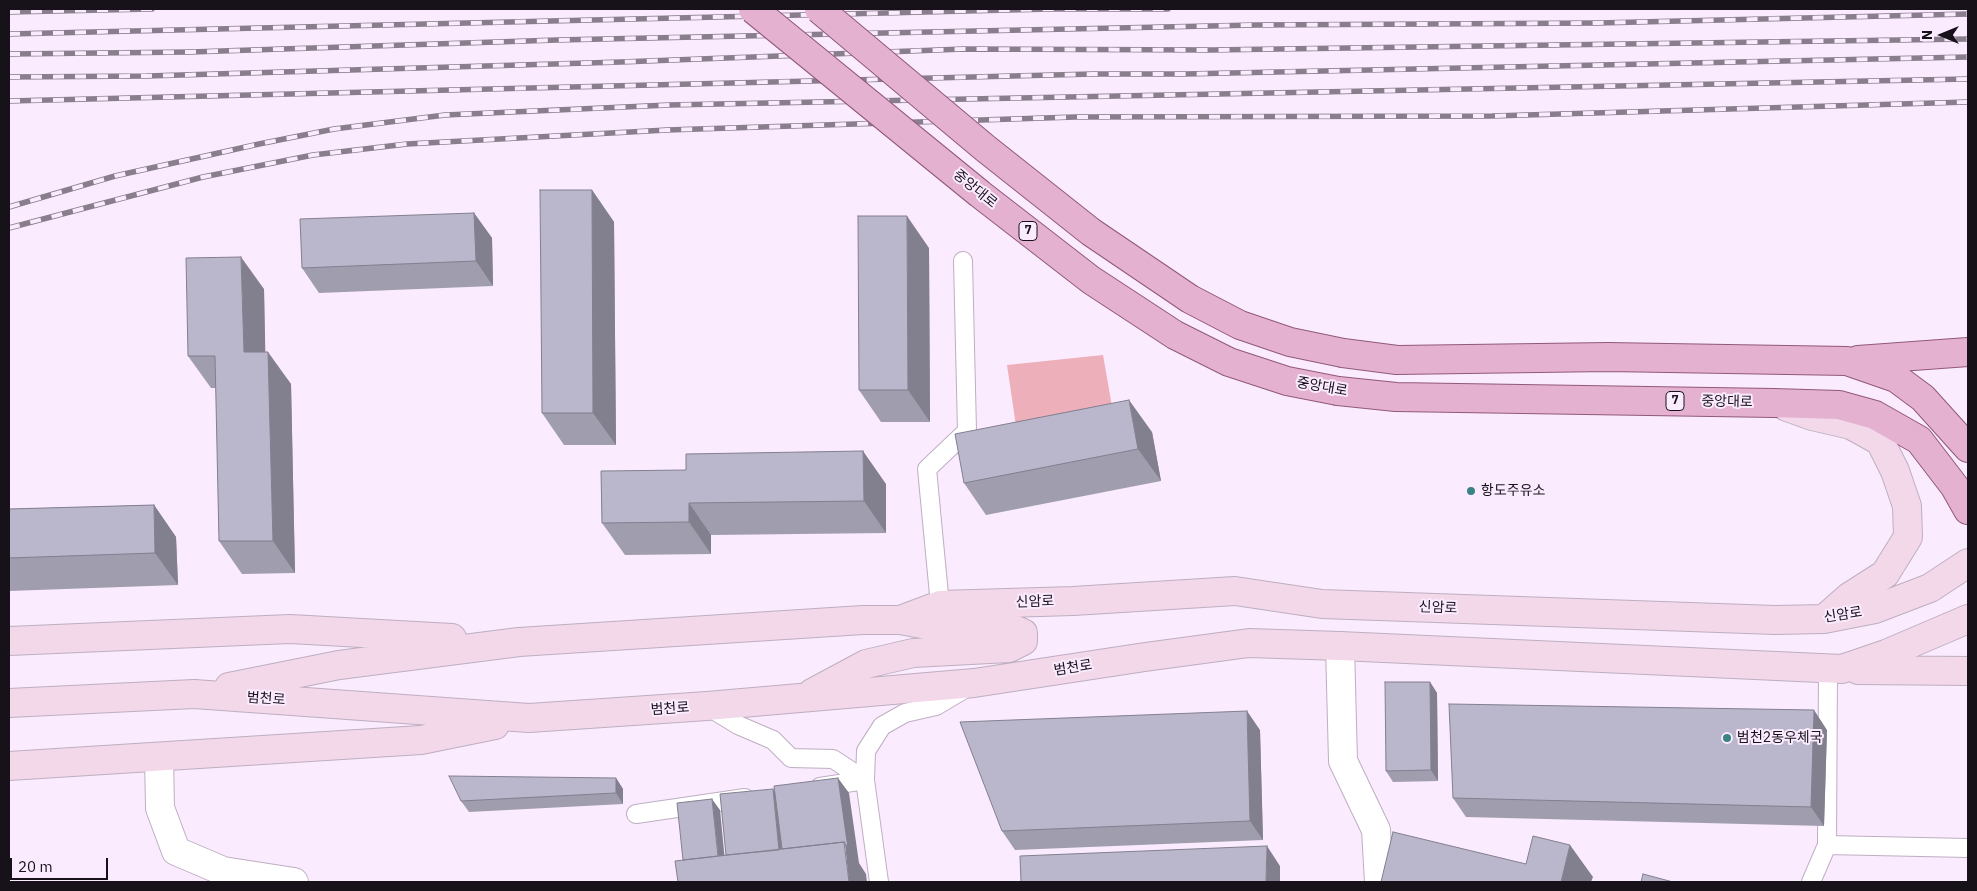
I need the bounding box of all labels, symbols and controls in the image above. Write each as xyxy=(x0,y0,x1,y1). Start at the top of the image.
north arrow xyxy=(1917,10,1967,60)
text: N xyxy=(1918,30,1936,40)
street label: 중앙대로 xyxy=(950,166,1000,212)
road number: 7 xyxy=(1019,222,1037,240)
street label: 중앙대로 xyxy=(1295,374,1349,400)
road number: 7 xyxy=(1666,392,1684,411)
street label: 중앙대로 xyxy=(1701,393,1753,411)
place label: 항도주유소 xyxy=(1481,483,1545,499)
marker: 항도주유소 xyxy=(1465,485,1477,497)
street label: 신암로 xyxy=(1015,593,1055,611)
street label: 신암로 xyxy=(1418,599,1458,617)
street label: 신암로 xyxy=(1823,604,1863,626)
street label: 범천로 xyxy=(1053,657,1093,679)
street label: 범천로 xyxy=(246,689,286,709)
street label: 범천로 xyxy=(650,699,690,719)
place label: 범천2동우체국 xyxy=(1737,730,1823,746)
marker: 범천2동우체국 xyxy=(1721,732,1733,744)
scale bar xyxy=(12,848,110,880)
text: 20 m xyxy=(18,857,53,876)

